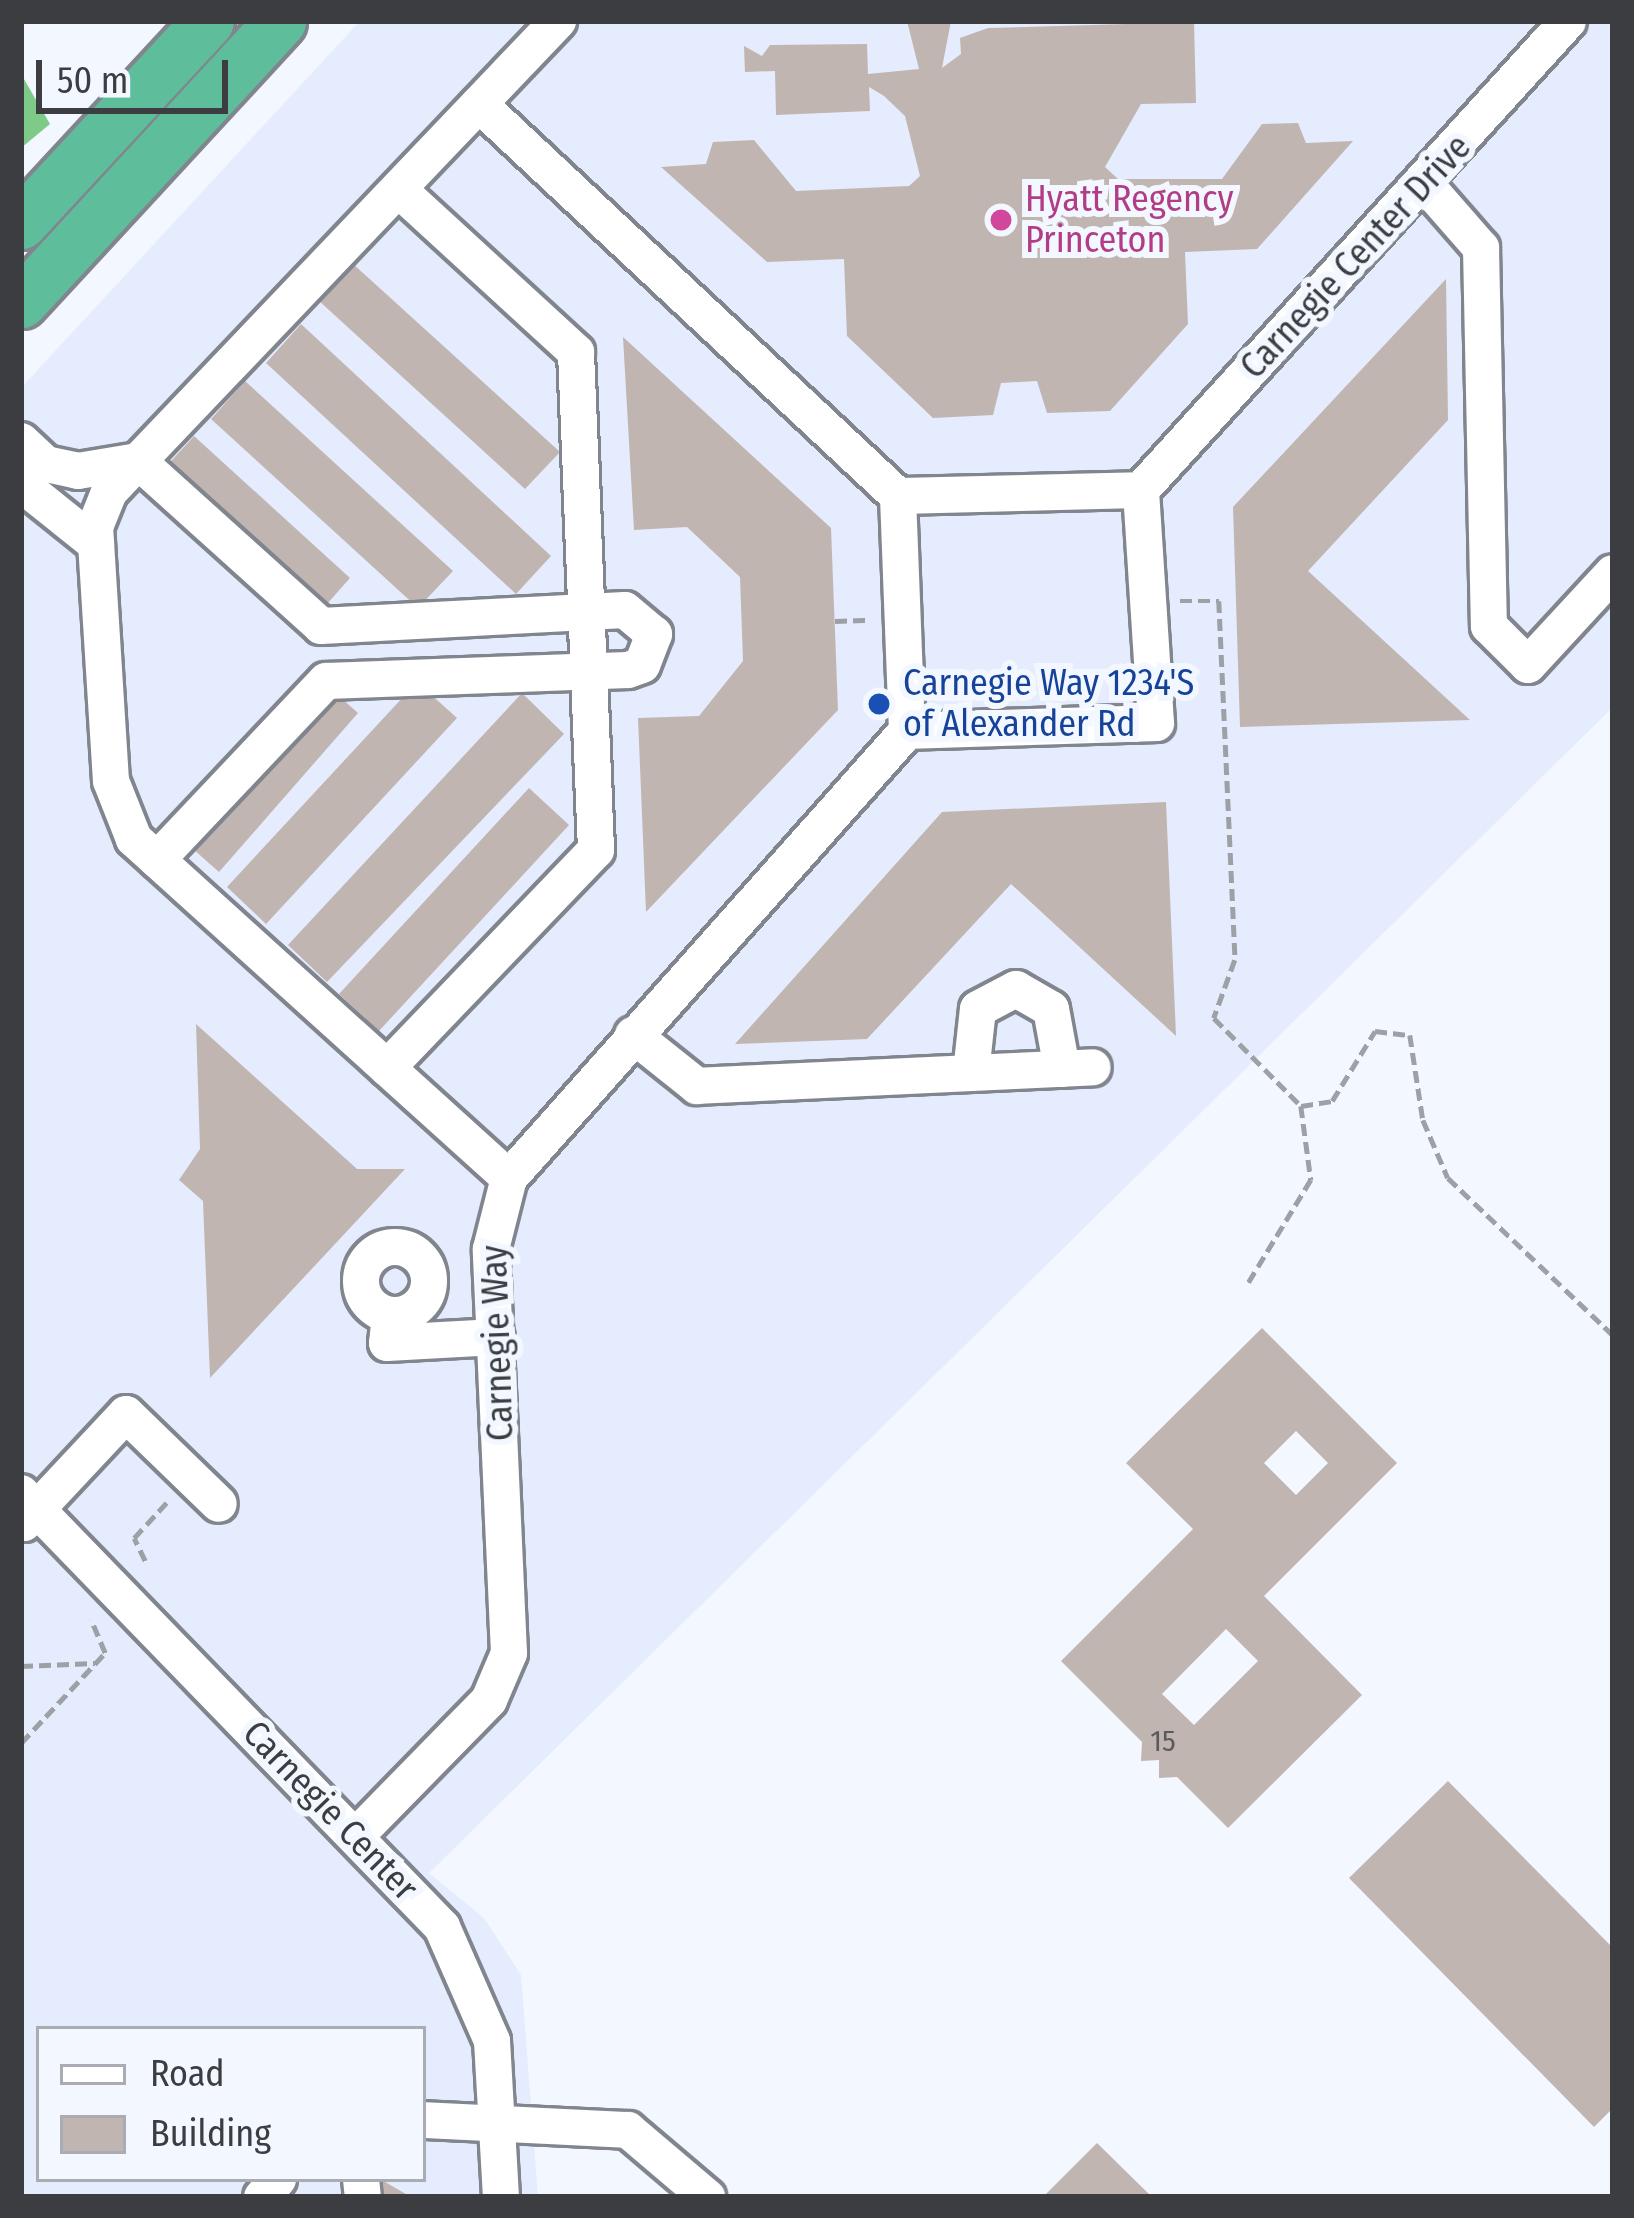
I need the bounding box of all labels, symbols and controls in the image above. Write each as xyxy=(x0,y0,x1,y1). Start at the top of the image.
scale bar xyxy=(42,36,234,110)
text: 50 m xyxy=(57,59,128,103)
street label: Carnegie Center Drive xyxy=(1232,126,1480,388)
place label: Hyatt Regency Princeton xyxy=(1025,177,1233,262)
marker: Hyatt Regency Princeton xyxy=(988,207,1014,233)
place label: Carnegie Way 1234'S of Alexander Rd xyxy=(903,661,1194,746)
marker: Carnegie Way 1234'S of Alexander Rd xyxy=(866,691,892,717)
street label: Carnegie Way xyxy=(473,1244,523,1442)
street label: Carnegie Center xyxy=(234,1712,426,1910)
house number: 15 xyxy=(1150,1723,1176,1759)
legend xyxy=(36,2026,426,2182)
text: Road xyxy=(150,2052,225,2096)
text: Building xyxy=(150,2112,271,2156)

